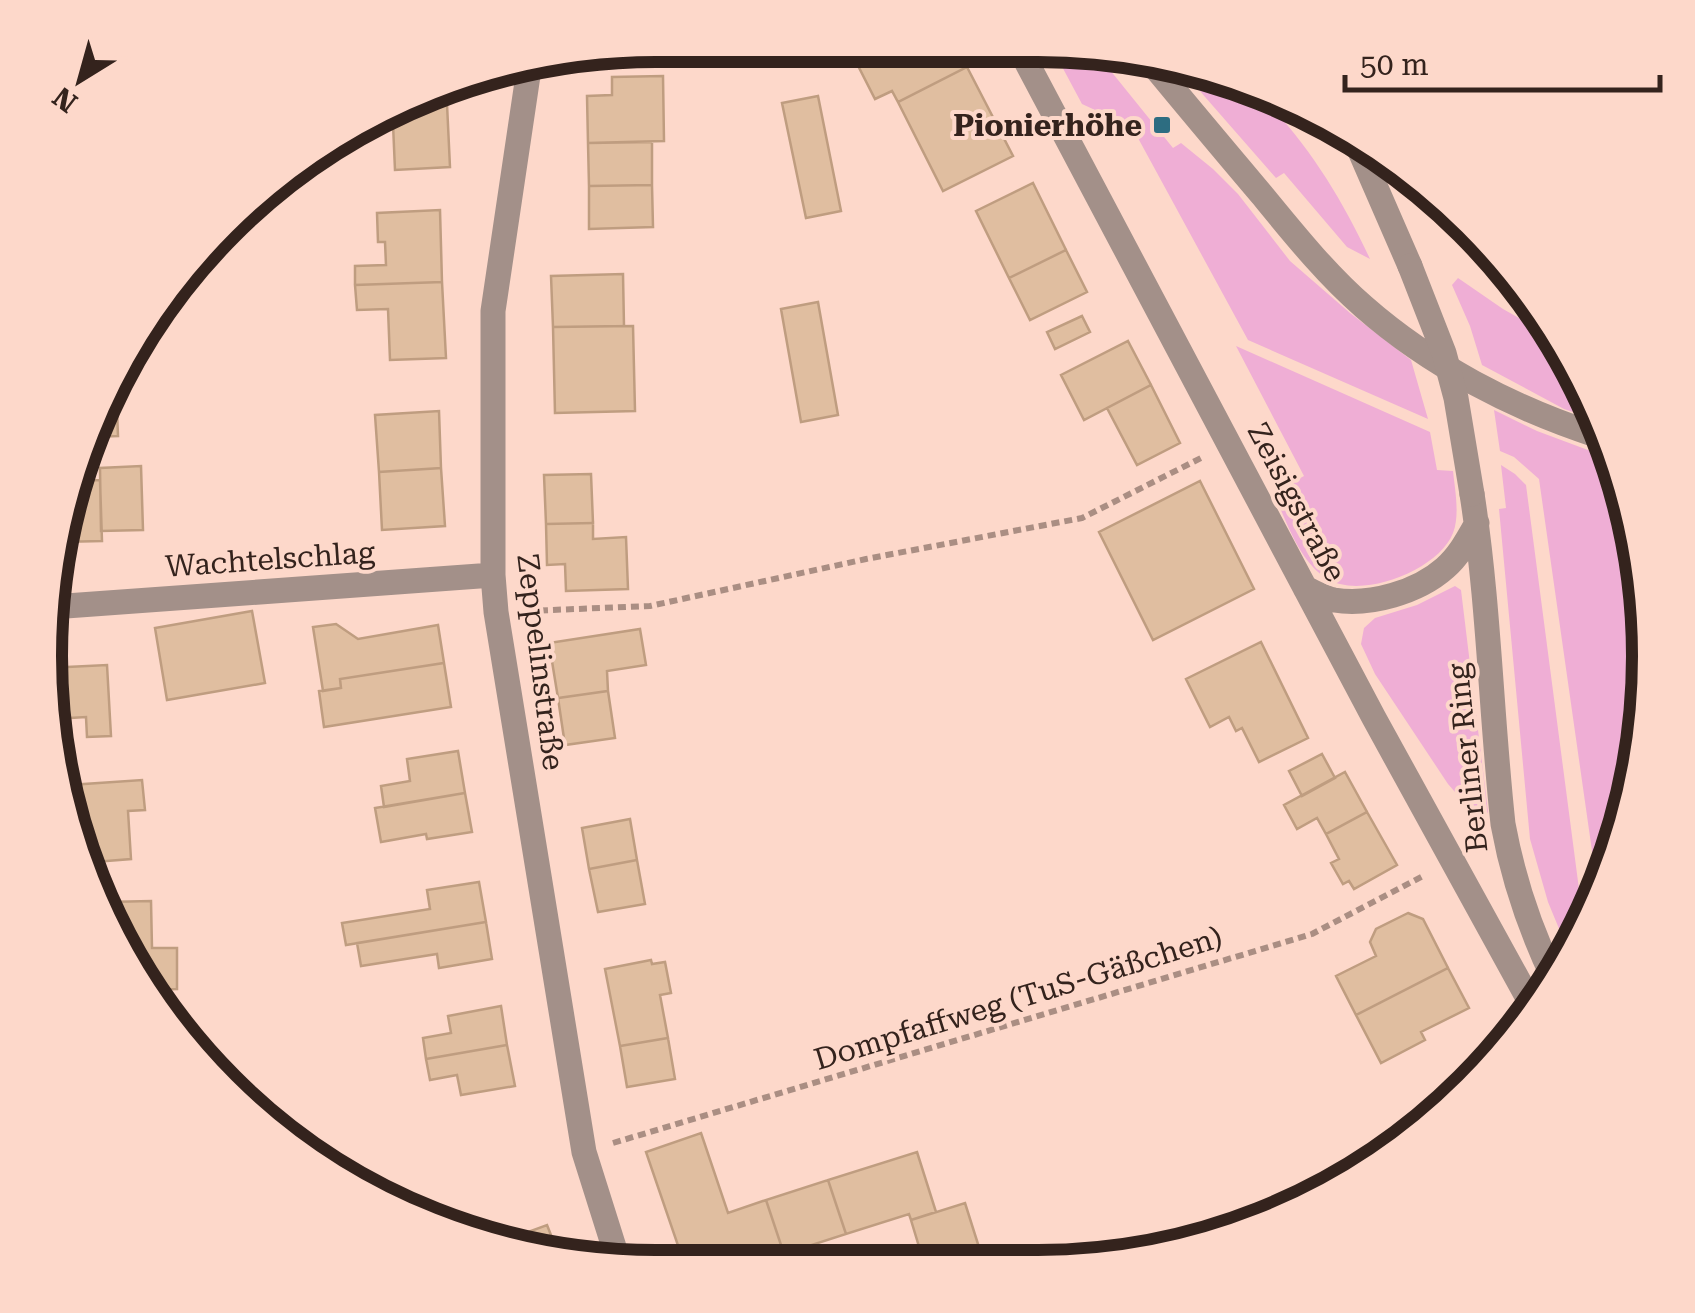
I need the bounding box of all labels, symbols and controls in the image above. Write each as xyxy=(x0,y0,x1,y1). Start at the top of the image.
north arrow xyxy=(30,30,130,130)
scale bar xyxy=(1345,30,1660,92)
text: 50 m xyxy=(1360,47,1429,82)
text: N xyxy=(47,80,84,119)
place label: Pionierhöhe xyxy=(953,108,1142,143)
marker: Pionierhöhe xyxy=(1151,114,1173,136)
street label: Zeisigstraße xyxy=(1241,417,1353,587)
street label: Wachtelschlag xyxy=(164,534,376,584)
street label: Zeppelinstraße xyxy=(510,552,572,772)
street label: Berliner Ring xyxy=(1440,661,1494,855)
street label: Dompfaffweg (TuS-Gäßchen) xyxy=(810,919,1226,1077)

